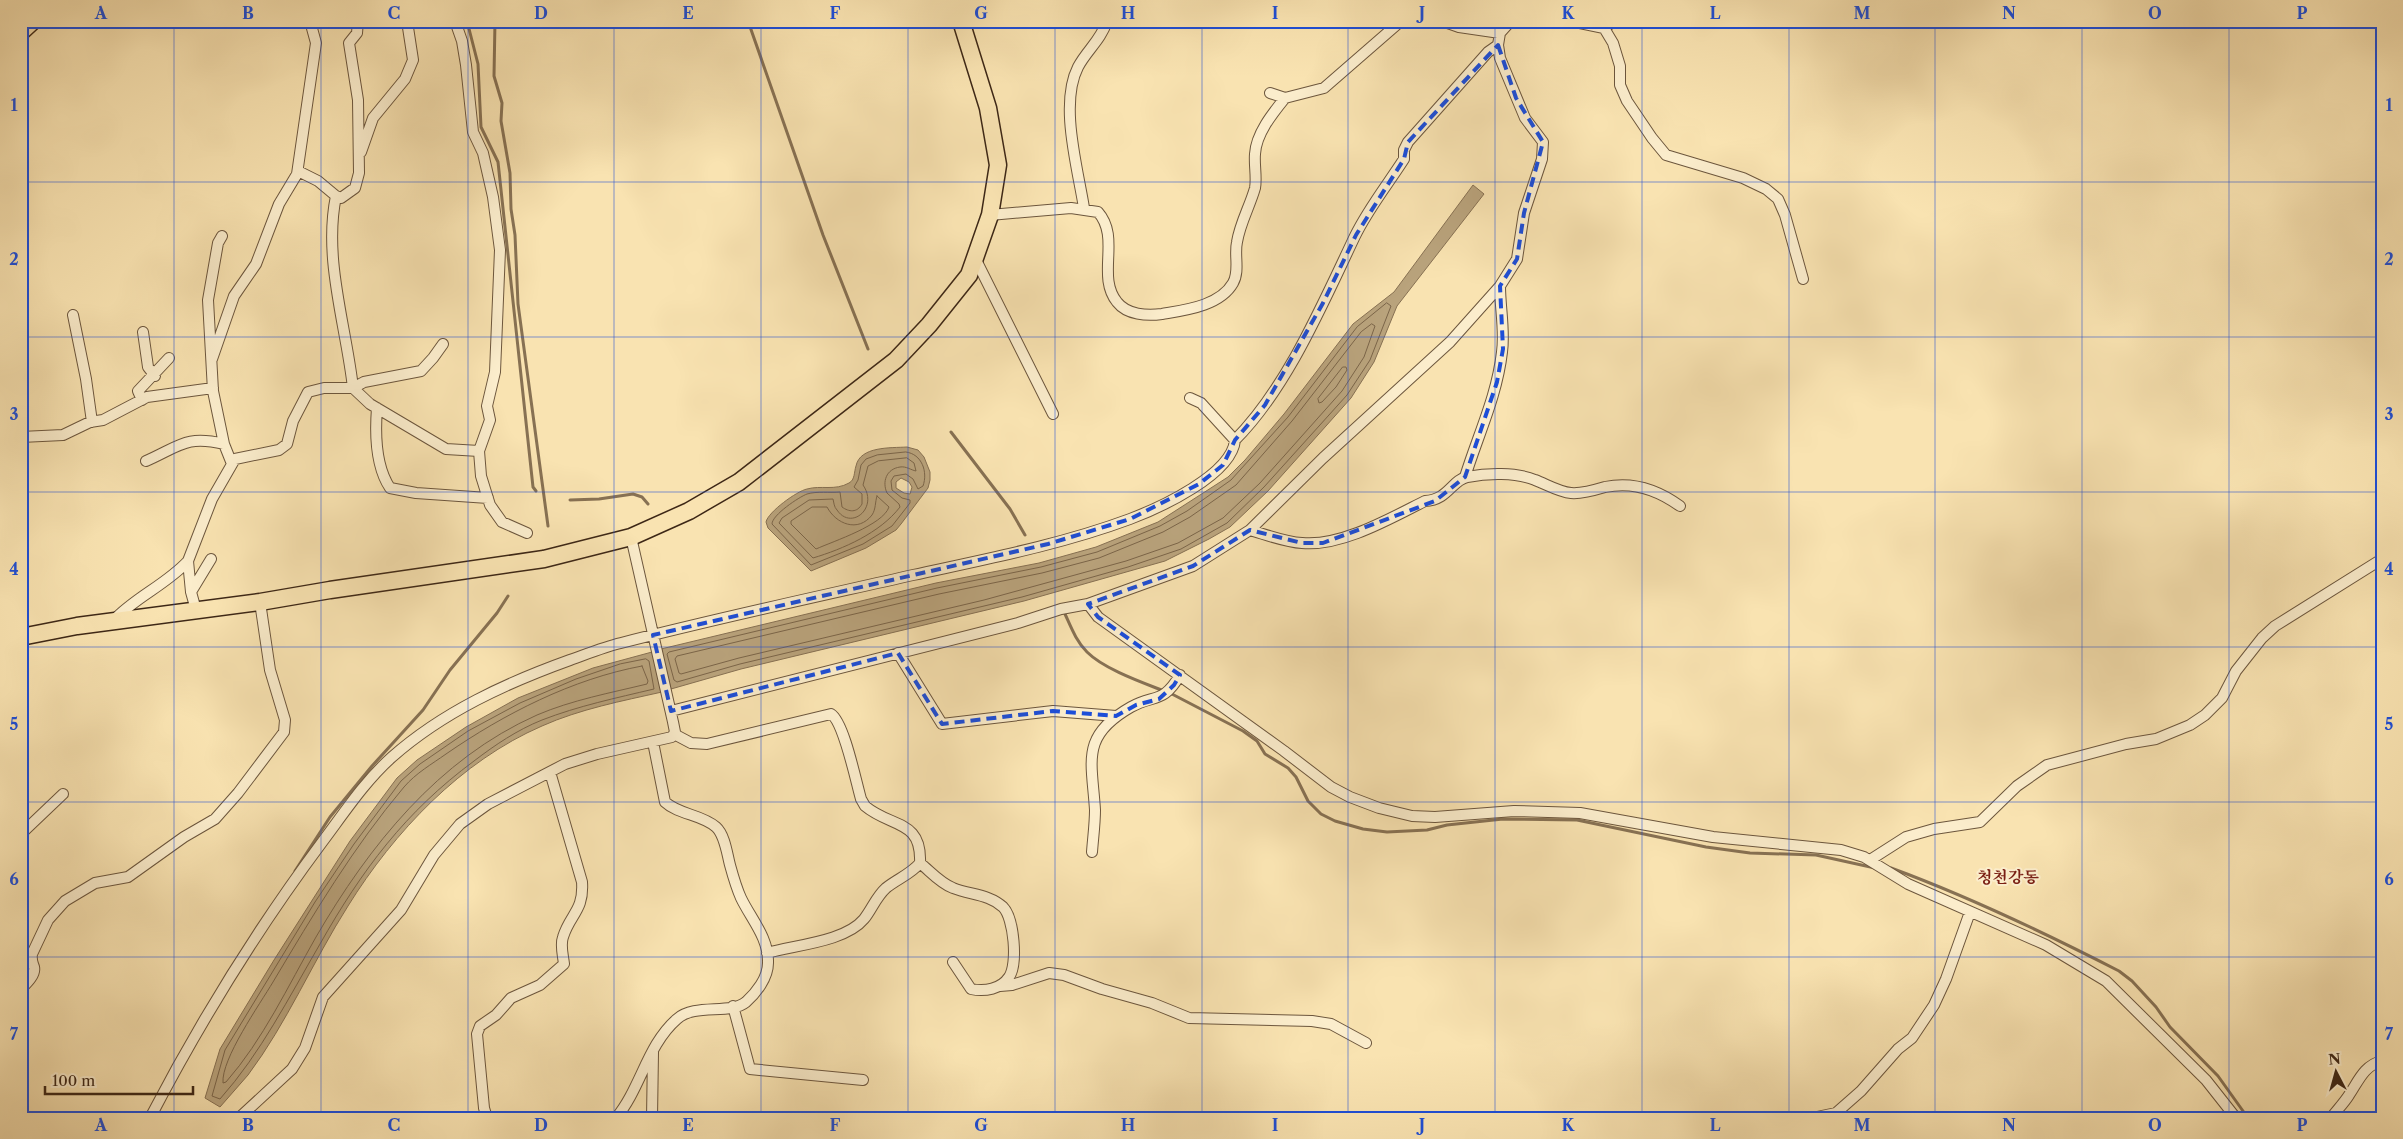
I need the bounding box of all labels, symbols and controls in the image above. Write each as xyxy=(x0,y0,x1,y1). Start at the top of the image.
text: A xyxy=(94,3,108,23)
text: B xyxy=(242,3,254,23)
text: C xyxy=(388,3,400,23)
text: D xyxy=(534,3,548,23)
text: E xyxy=(682,3,694,23)
text: F xyxy=(830,3,841,23)
text: G xyxy=(974,3,988,23)
text: H xyxy=(1121,3,1135,23)
text: I xyxy=(1272,3,1279,23)
text: J xyxy=(1416,3,1425,23)
text: K xyxy=(1562,3,1576,23)
text: L xyxy=(1709,3,1721,23)
text: M xyxy=(1854,3,1871,23)
text: N xyxy=(2002,3,2016,23)
text: O xyxy=(2148,3,2162,23)
text: P xyxy=(2297,3,2308,23)
text: 1 xyxy=(10,95,18,115)
text: 1 xyxy=(2385,95,2393,115)
text: 2 xyxy=(9,249,19,269)
text: 2 xyxy=(2384,249,2394,269)
text: 3 xyxy=(9,404,19,424)
text: 3 xyxy=(2384,404,2394,424)
text: 4 xyxy=(9,559,19,579)
text: 4 xyxy=(2384,559,2394,579)
text: 5 xyxy=(10,714,19,734)
text: 5 xyxy=(2385,714,2394,734)
district label: 청천강동 xyxy=(1977,867,2039,887)
text: 6 xyxy=(9,869,19,889)
text: 6 xyxy=(2384,869,2394,889)
text: 7 xyxy=(10,1024,19,1044)
text: 7 xyxy=(2385,1024,2394,1044)
north arrow xyxy=(2310,1046,2360,1096)
text: N xyxy=(2328,1049,2342,1069)
scale bar xyxy=(45,1064,192,1096)
text: 100 m xyxy=(52,1071,95,1090)
text: A xyxy=(94,1115,108,1135)
text: B xyxy=(242,1115,254,1135)
text: C xyxy=(388,1115,400,1135)
text: D xyxy=(534,1115,548,1135)
text: E xyxy=(682,1115,694,1135)
text: F xyxy=(830,1115,841,1135)
text: G xyxy=(974,1115,988,1135)
text: H xyxy=(1121,1115,1135,1135)
text: I xyxy=(1272,1115,1279,1135)
text: J xyxy=(1416,1115,1425,1135)
text: K xyxy=(1562,1115,1576,1135)
text: L xyxy=(1709,1115,1721,1135)
text: M xyxy=(1854,1115,1871,1135)
text: N xyxy=(2002,1115,2016,1135)
text: O xyxy=(2148,1115,2162,1135)
text: P xyxy=(2297,1115,2308,1135)

